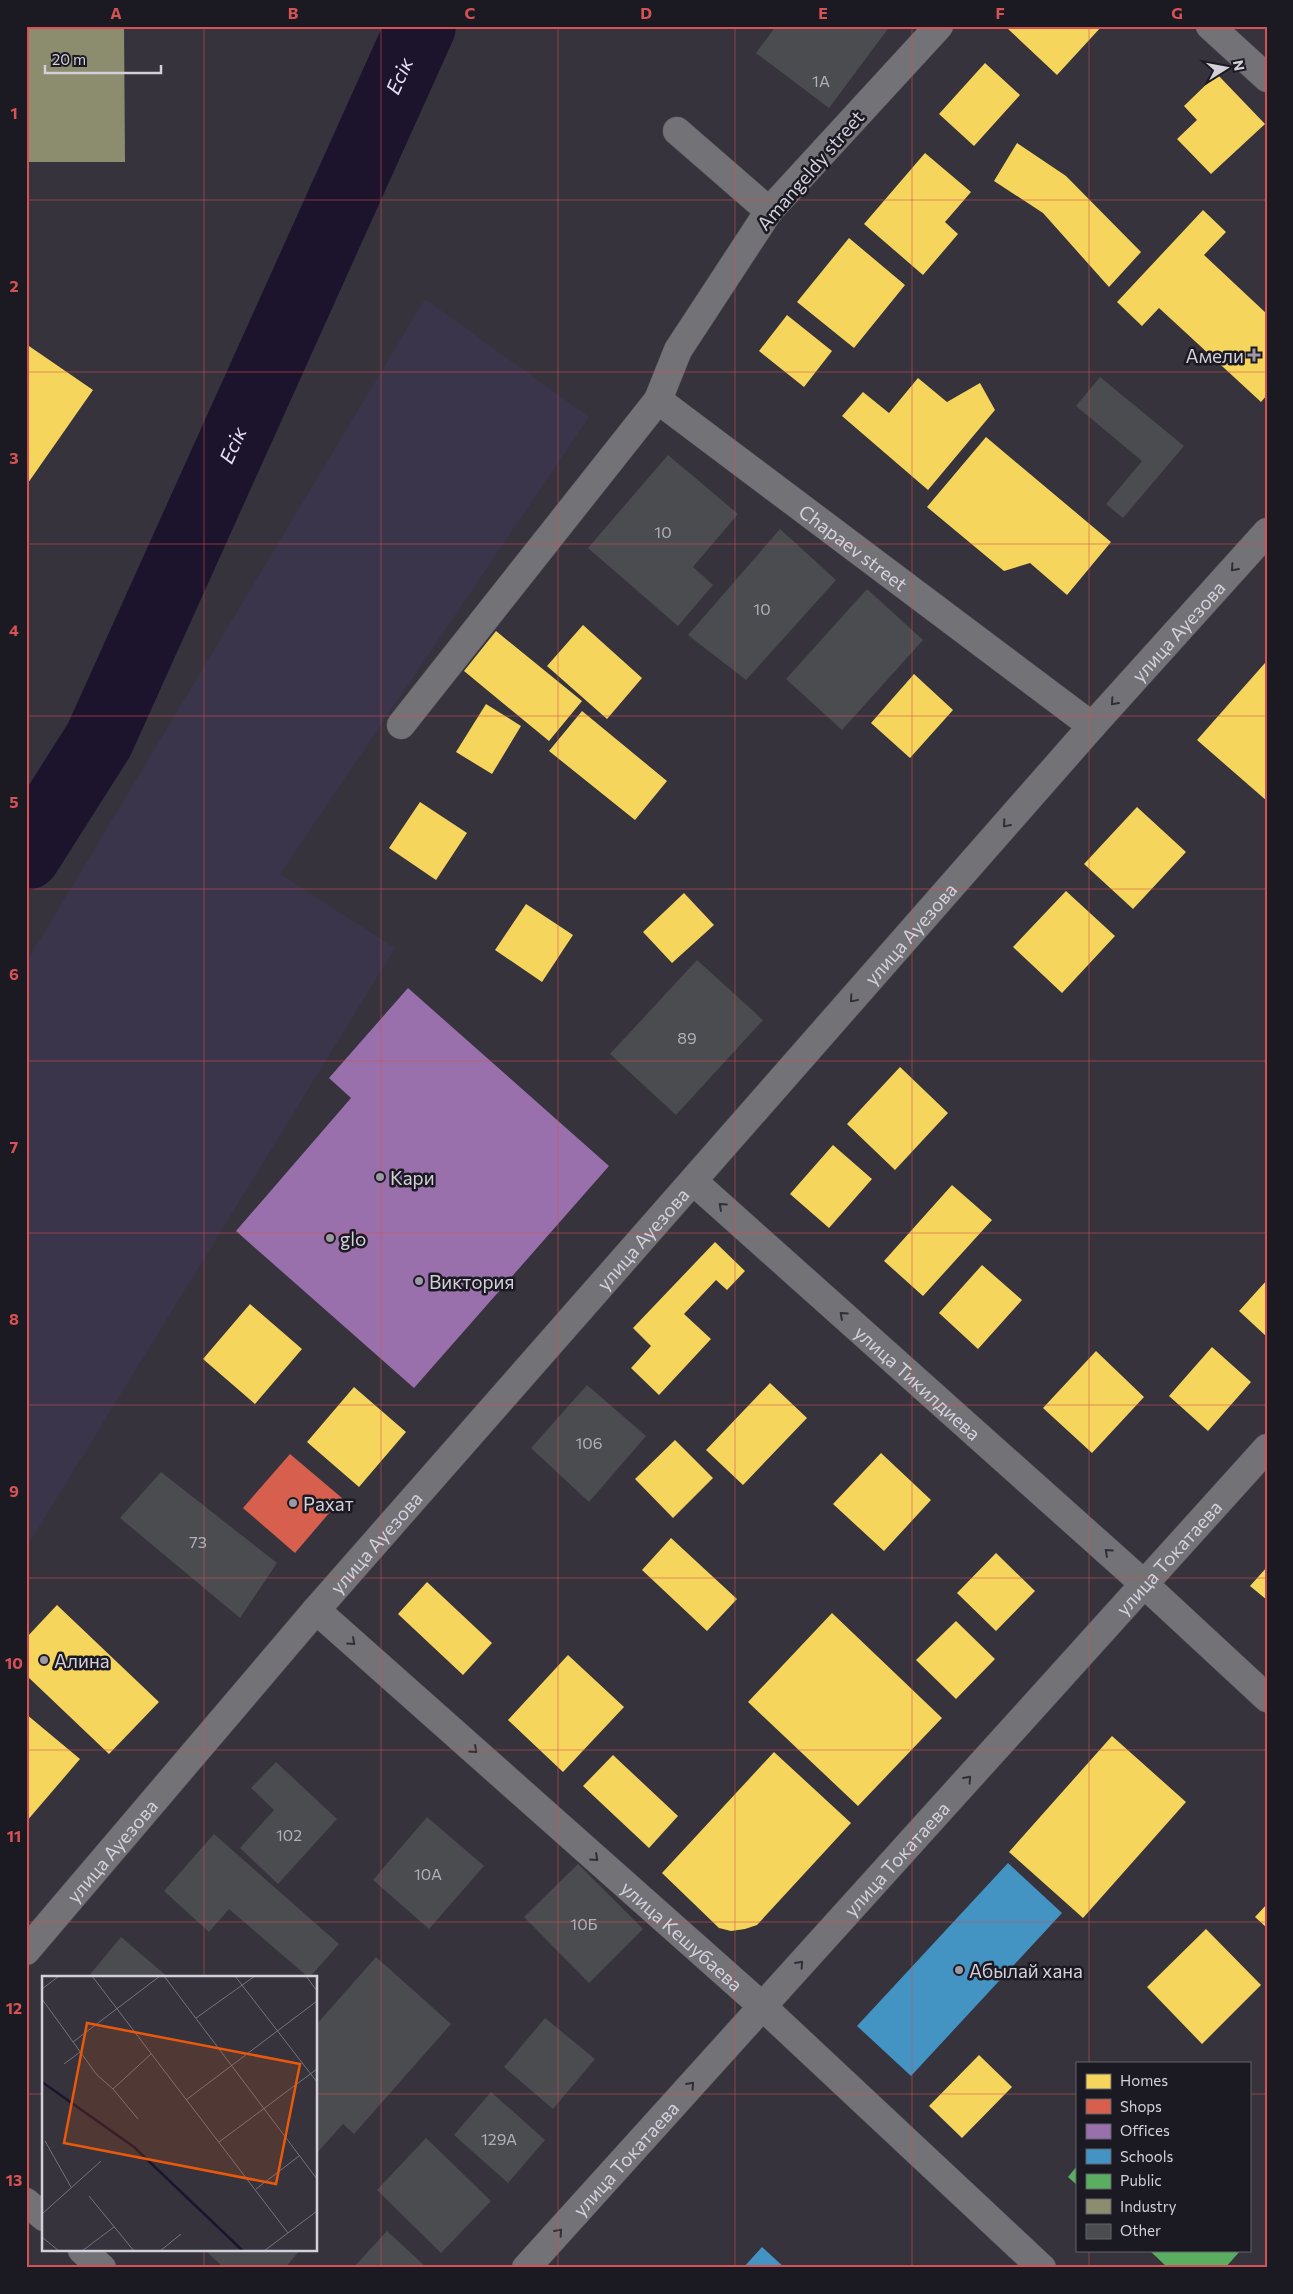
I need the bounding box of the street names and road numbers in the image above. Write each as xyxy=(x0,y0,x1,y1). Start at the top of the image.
street label: Amangeldy street xyxy=(752,105,868,235)
street label: Chapaev street xyxy=(795,499,913,595)
street label: улица Ауезова xyxy=(1126,576,1229,686)
street label: улица Ауезова xyxy=(859,878,961,989)
street label: улица Ауезова xyxy=(591,1183,693,1294)
street label: улица Тикилдиева xyxy=(850,1320,986,1445)
street label: улица Ауезова xyxy=(325,1486,427,1598)
street label: улица Токатаева xyxy=(1111,1495,1226,1619)
street label: улица Ауезова xyxy=(61,1794,162,1907)
street label: улица Токатаева xyxy=(838,1796,954,1921)
street label: улица Кешубаева xyxy=(617,1875,748,1995)
street label: улица Токатаева xyxy=(568,2096,683,2220)

